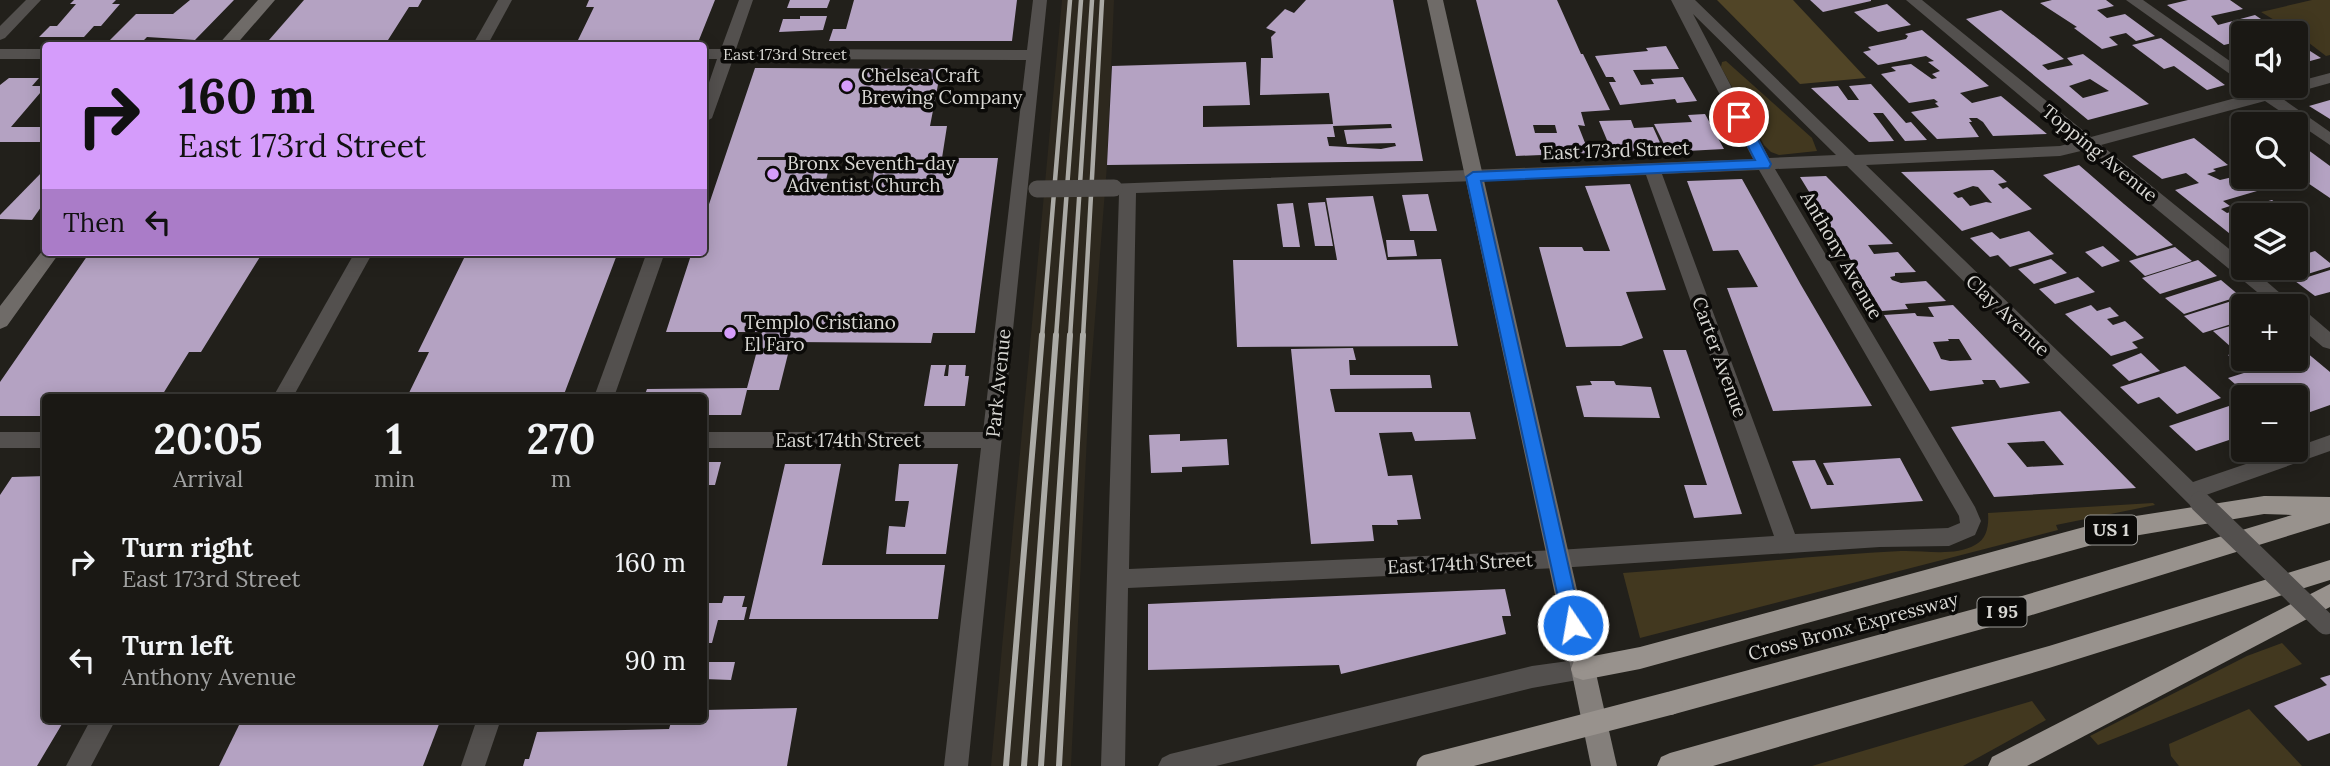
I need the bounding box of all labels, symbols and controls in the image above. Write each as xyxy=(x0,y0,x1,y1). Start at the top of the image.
map controls xyxy=(2231,21,2308,462)
button: sound xyxy=(2231,21,2308,98)
street label: East 173rd Street xyxy=(723,44,848,64)
place label: Chelsea Craft Brewing Company xyxy=(861,63,1023,109)
text: 160 m xyxy=(178,64,315,126)
icon: right xyxy=(63,70,154,161)
marker: Chelsea Craft Brewing Company xyxy=(839,78,855,94)
pin xyxy=(1709,87,1769,147)
icon: arrive xyxy=(1720,98,1758,136)
street label: Topping Avenue xyxy=(2037,99,2163,207)
button: search xyxy=(2231,112,2308,189)
text: East 173rd Street xyxy=(178,125,426,166)
street label: East 173rd Street xyxy=(1542,135,1691,165)
place label: Bronx Seventh-day Adventist Church xyxy=(786,151,956,197)
marker: Bronx Seventh-day Adventist Church xyxy=(765,166,781,182)
street label: Anthony Avenue xyxy=(1795,186,1888,323)
icon: left xyxy=(139,203,177,241)
button: layers xyxy=(2231,203,2308,280)
text: Then xyxy=(63,206,125,239)
street label: Clay Avenue xyxy=(1961,269,2055,361)
street label: Carter Avenue xyxy=(1687,293,1753,421)
button: + xyxy=(2231,294,2308,371)
place label: Templo Cristiano El Faro xyxy=(744,310,896,356)
marker: Templo Cristiano El Faro xyxy=(722,325,738,341)
street label: Park Avenue xyxy=(980,328,1016,438)
button: − xyxy=(2231,385,2308,462)
text: 20:05 xyxy=(154,412,263,466)
text: 1 xyxy=(386,412,403,466)
text: 270 xyxy=(527,412,595,466)
street label: East 174th Street xyxy=(775,428,922,452)
text: Arrival xyxy=(173,464,243,493)
text: min xyxy=(374,464,415,493)
text: m xyxy=(551,464,571,493)
road number: US 1 xyxy=(2085,516,2137,544)
text: Turn right xyxy=(122,531,253,564)
icon: right xyxy=(63,543,101,581)
text: 160 m xyxy=(615,546,686,579)
street label: East 174th Street xyxy=(1386,547,1534,579)
text: East 173rd Street xyxy=(122,564,300,593)
street label: Cross Bronx Expressway xyxy=(1745,586,1961,666)
position arrow xyxy=(1536,588,1610,662)
road number: I 95 xyxy=(1978,598,2026,626)
text: Turn left xyxy=(122,629,233,662)
icon: left xyxy=(63,641,101,679)
text: 90 m xyxy=(625,644,686,677)
text: Anthony Avenue xyxy=(122,662,296,691)

